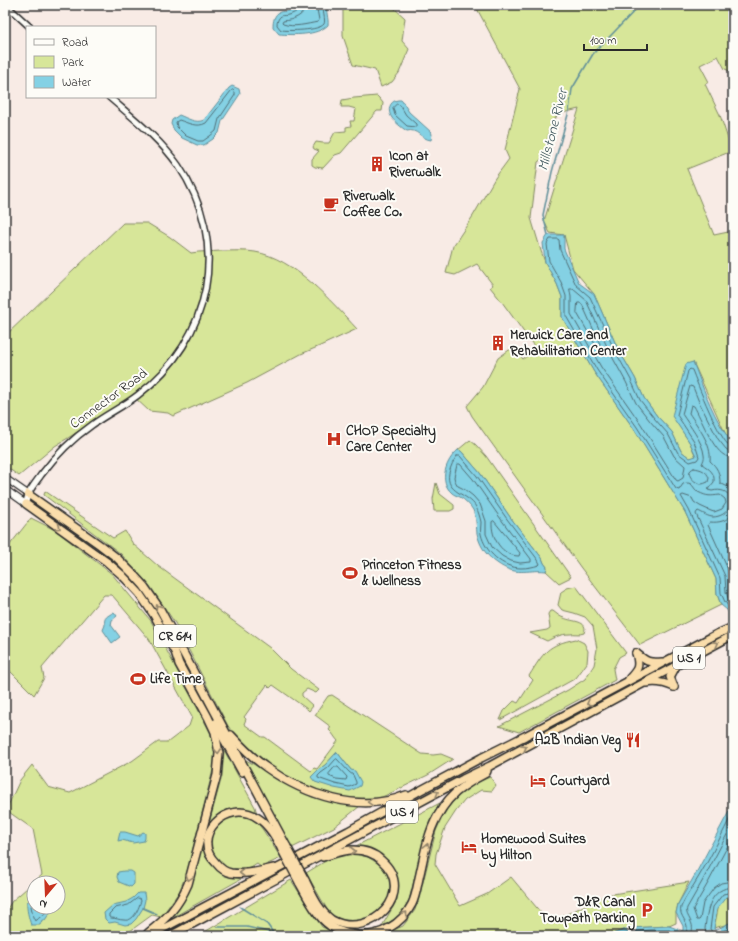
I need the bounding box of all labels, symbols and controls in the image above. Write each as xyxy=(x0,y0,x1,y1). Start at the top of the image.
legend xyxy=(26,26,156,98)
scale bar xyxy=(584,26,647,52)
text: 100 m xyxy=(590,32,617,50)
text: Road xyxy=(62,34,88,52)
text: Park xyxy=(62,54,84,72)
text: Water xyxy=(62,74,91,92)
water label: Millstone River xyxy=(532,84,574,173)
place label: Icon at Riverwalk xyxy=(388,146,442,183)
building icon: Icon at Riverwalk xyxy=(368,155,386,173)
place label: Riverwalk Coffee Co. xyxy=(342,186,402,223)
cafe icon: Riverwalk Coffee Co. xyxy=(322,195,340,213)
place label: Merwick Care and Rehabilitation Center xyxy=(509,325,627,362)
building icon: Merwick Care and Rehabilitation Center xyxy=(489,334,507,352)
street label: Connector Road xyxy=(66,364,152,434)
place label: CHOP Specialty Care Center xyxy=(346,421,436,458)
hospital icon: CHOP Specialty Care Center xyxy=(325,430,343,448)
one-way arrow xyxy=(53,522,60,529)
place label: Princeton Fitness & Wellness xyxy=(361,555,462,592)
sports icon: Princeton Fitness & Wellness xyxy=(341,564,359,582)
one-way arrow xyxy=(156,604,163,611)
road number: CR 614 xyxy=(154,625,196,647)
one-way arrow xyxy=(712,641,719,649)
road number: US 1 xyxy=(673,647,705,669)
place label: Life Time xyxy=(150,669,202,690)
sports icon: Life Time xyxy=(129,670,147,688)
one-way arrow xyxy=(586,698,593,705)
place label: A2B Indian Veg xyxy=(535,730,622,753)
restaurant icon: A2B Indian Veg xyxy=(624,731,642,749)
one-way arrow xyxy=(520,745,527,752)
one-way arrow xyxy=(214,748,223,755)
place label: Courtyard xyxy=(550,771,610,794)
hotel icon: Courtyard xyxy=(529,772,547,790)
one-way arrow xyxy=(432,791,439,798)
one-way arrow xyxy=(367,798,373,806)
road number: US 1 xyxy=(386,801,418,823)
place label: Homewood Suites by Hilton xyxy=(481,829,586,868)
hotel icon: Homewood Suites by Hilton xyxy=(460,838,478,856)
one-way arrow xyxy=(422,842,430,849)
one-way arrow xyxy=(350,847,356,855)
one-way arrow xyxy=(238,869,244,877)
one-way arrow xyxy=(185,874,194,881)
north arrow xyxy=(26,875,66,915)
place label: D&R Canal Towpath Parking xyxy=(540,892,636,931)
text: N xyxy=(37,895,49,912)
parking icon: D&R Canal Towpath Parking xyxy=(638,901,656,919)
one-way arrow xyxy=(400,912,407,919)

